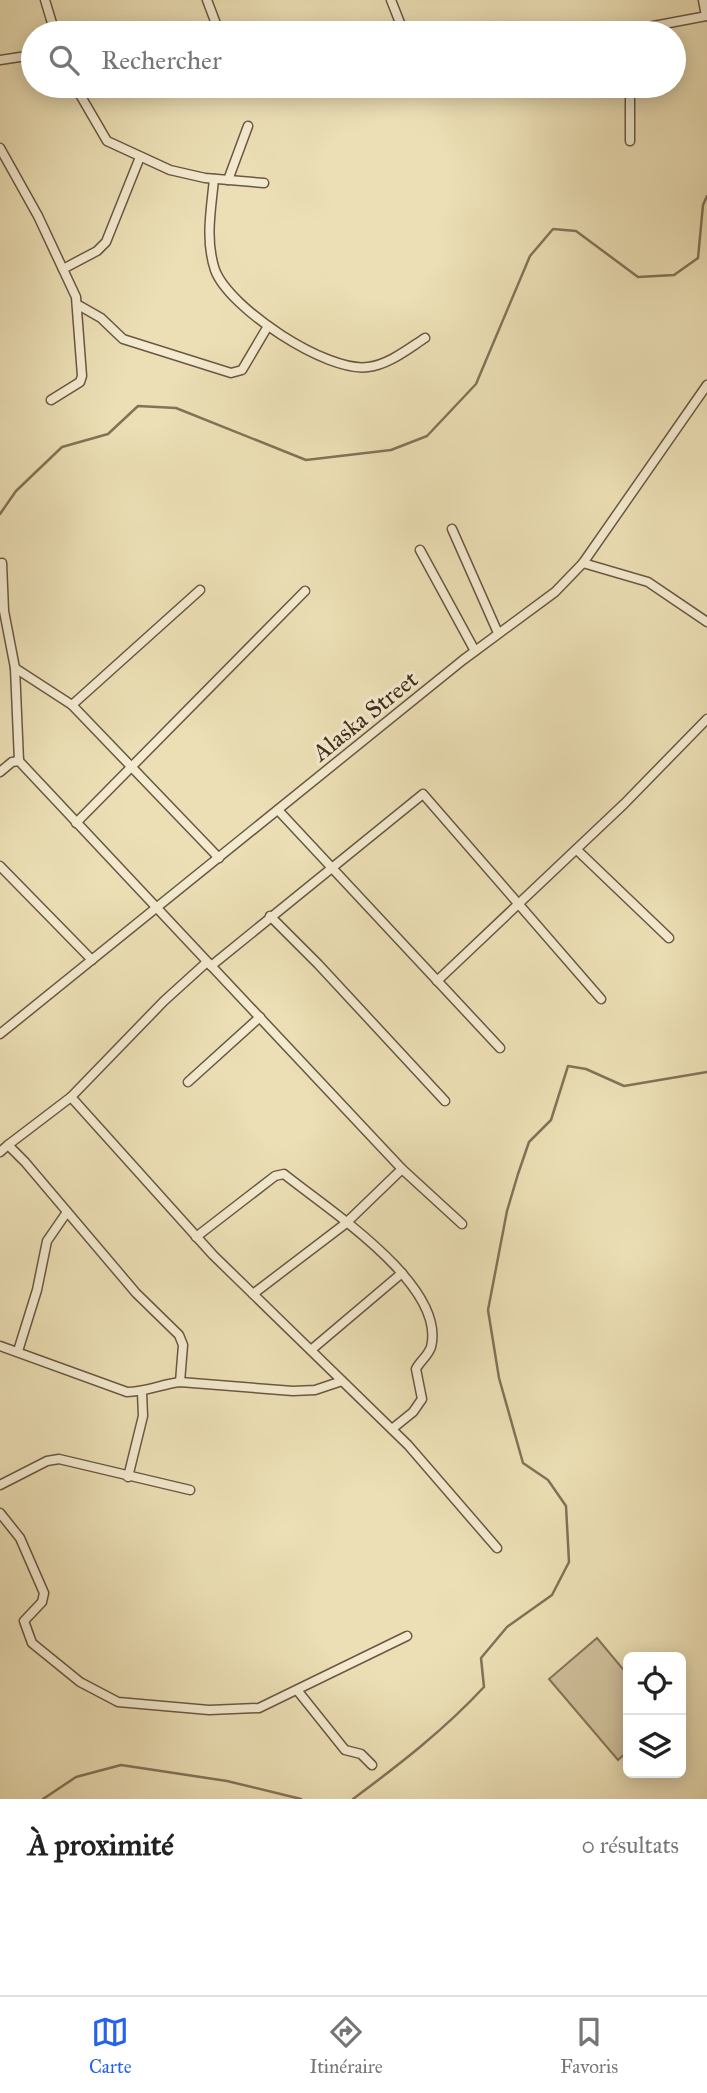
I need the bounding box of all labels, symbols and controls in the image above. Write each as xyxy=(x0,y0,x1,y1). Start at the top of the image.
search box xyxy=(21,21,686,98)
icon: search xyxy=(45,41,83,79)
text: Rechercher xyxy=(101,44,222,76)
street label: Alaska Street xyxy=(305,664,424,768)
map controls xyxy=(623,1652,686,1778)
button: locate xyxy=(623,1652,686,1715)
button: layers xyxy=(623,1715,686,1778)
text: À proximité xyxy=(28,1827,174,1863)
text: 0 résultats xyxy=(581,1831,679,1859)
tab: Carte xyxy=(89,2013,132,2078)
tab: Itinéraire xyxy=(309,2013,383,2078)
tab: Favoris xyxy=(560,2013,618,2078)

